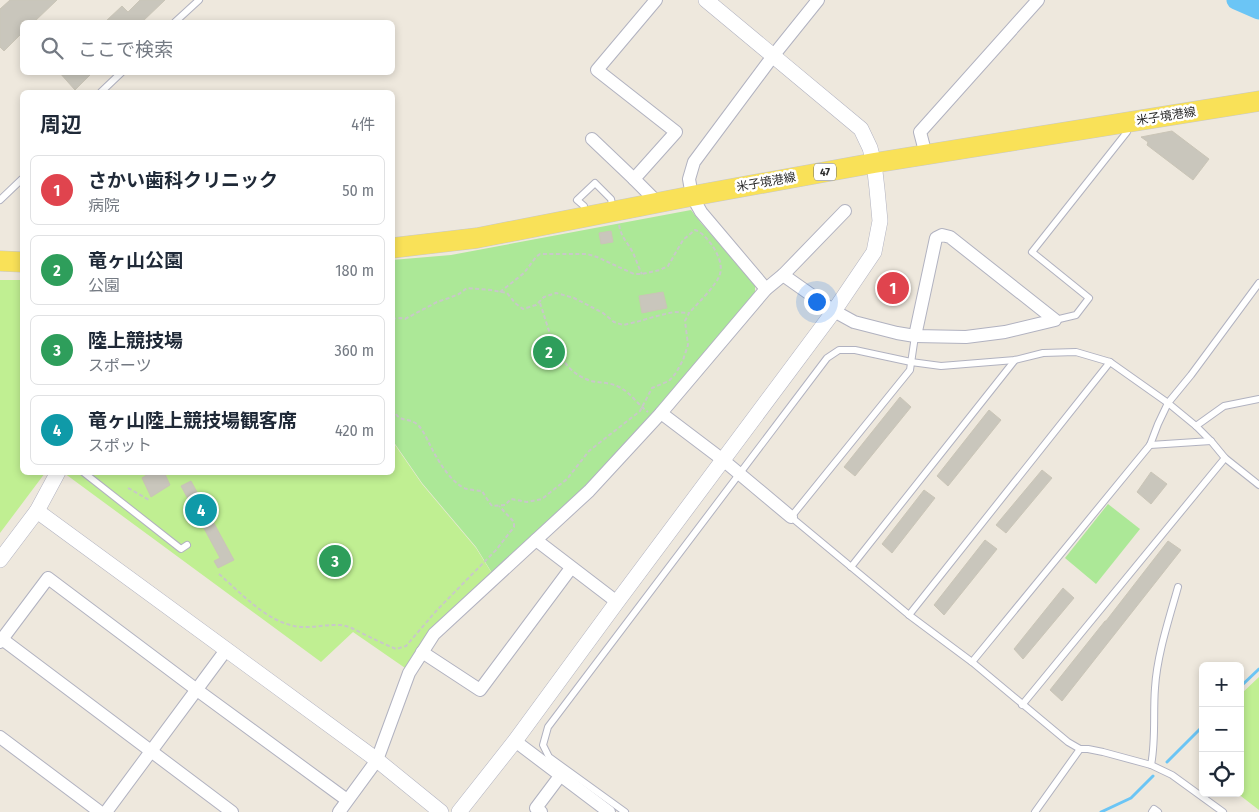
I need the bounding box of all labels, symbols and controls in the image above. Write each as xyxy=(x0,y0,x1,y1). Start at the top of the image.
search box xyxy=(20,20,395,75)
icon: search xyxy=(38,34,66,62)
text: ここで検索 xyxy=(78,38,173,61)
street label: 米子境港線 xyxy=(1135,104,1197,128)
text: 周辺 xyxy=(40,112,82,138)
text: 4件 xyxy=(351,115,375,134)
road number: 47 xyxy=(814,163,836,180)
text: さかい歯科クリニック xyxy=(88,169,278,192)
street label: 米子境港線 xyxy=(735,170,797,194)
text: 1 xyxy=(54,181,60,200)
text: 50 m xyxy=(342,181,374,200)
text: 病院 xyxy=(88,196,120,215)
text: 竜ヶ山公園 xyxy=(88,249,183,272)
text: 2 xyxy=(53,261,61,280)
text: 180 m xyxy=(335,261,374,280)
pin: 1 xyxy=(877,269,909,307)
text: 公園 xyxy=(88,276,120,295)
your location xyxy=(804,289,830,315)
text: 陸上競技場 xyxy=(88,329,183,352)
pin: 2 xyxy=(533,333,565,371)
text: 3 xyxy=(53,341,61,360)
text: 360 m xyxy=(334,341,374,360)
text: スポーツ xyxy=(88,356,152,375)
text: 竜ヶ山陸上競技場観客席 xyxy=(88,409,297,432)
text: 4 xyxy=(53,421,61,440)
text: 420 m xyxy=(335,421,374,440)
text: スポット xyxy=(88,436,152,455)
pin: 4 xyxy=(185,491,217,529)
pin: 3 xyxy=(319,542,351,580)
map controls xyxy=(1199,662,1244,797)
button: + xyxy=(1199,662,1244,707)
button: − xyxy=(1199,707,1244,752)
button: locate xyxy=(1199,752,1244,797)

